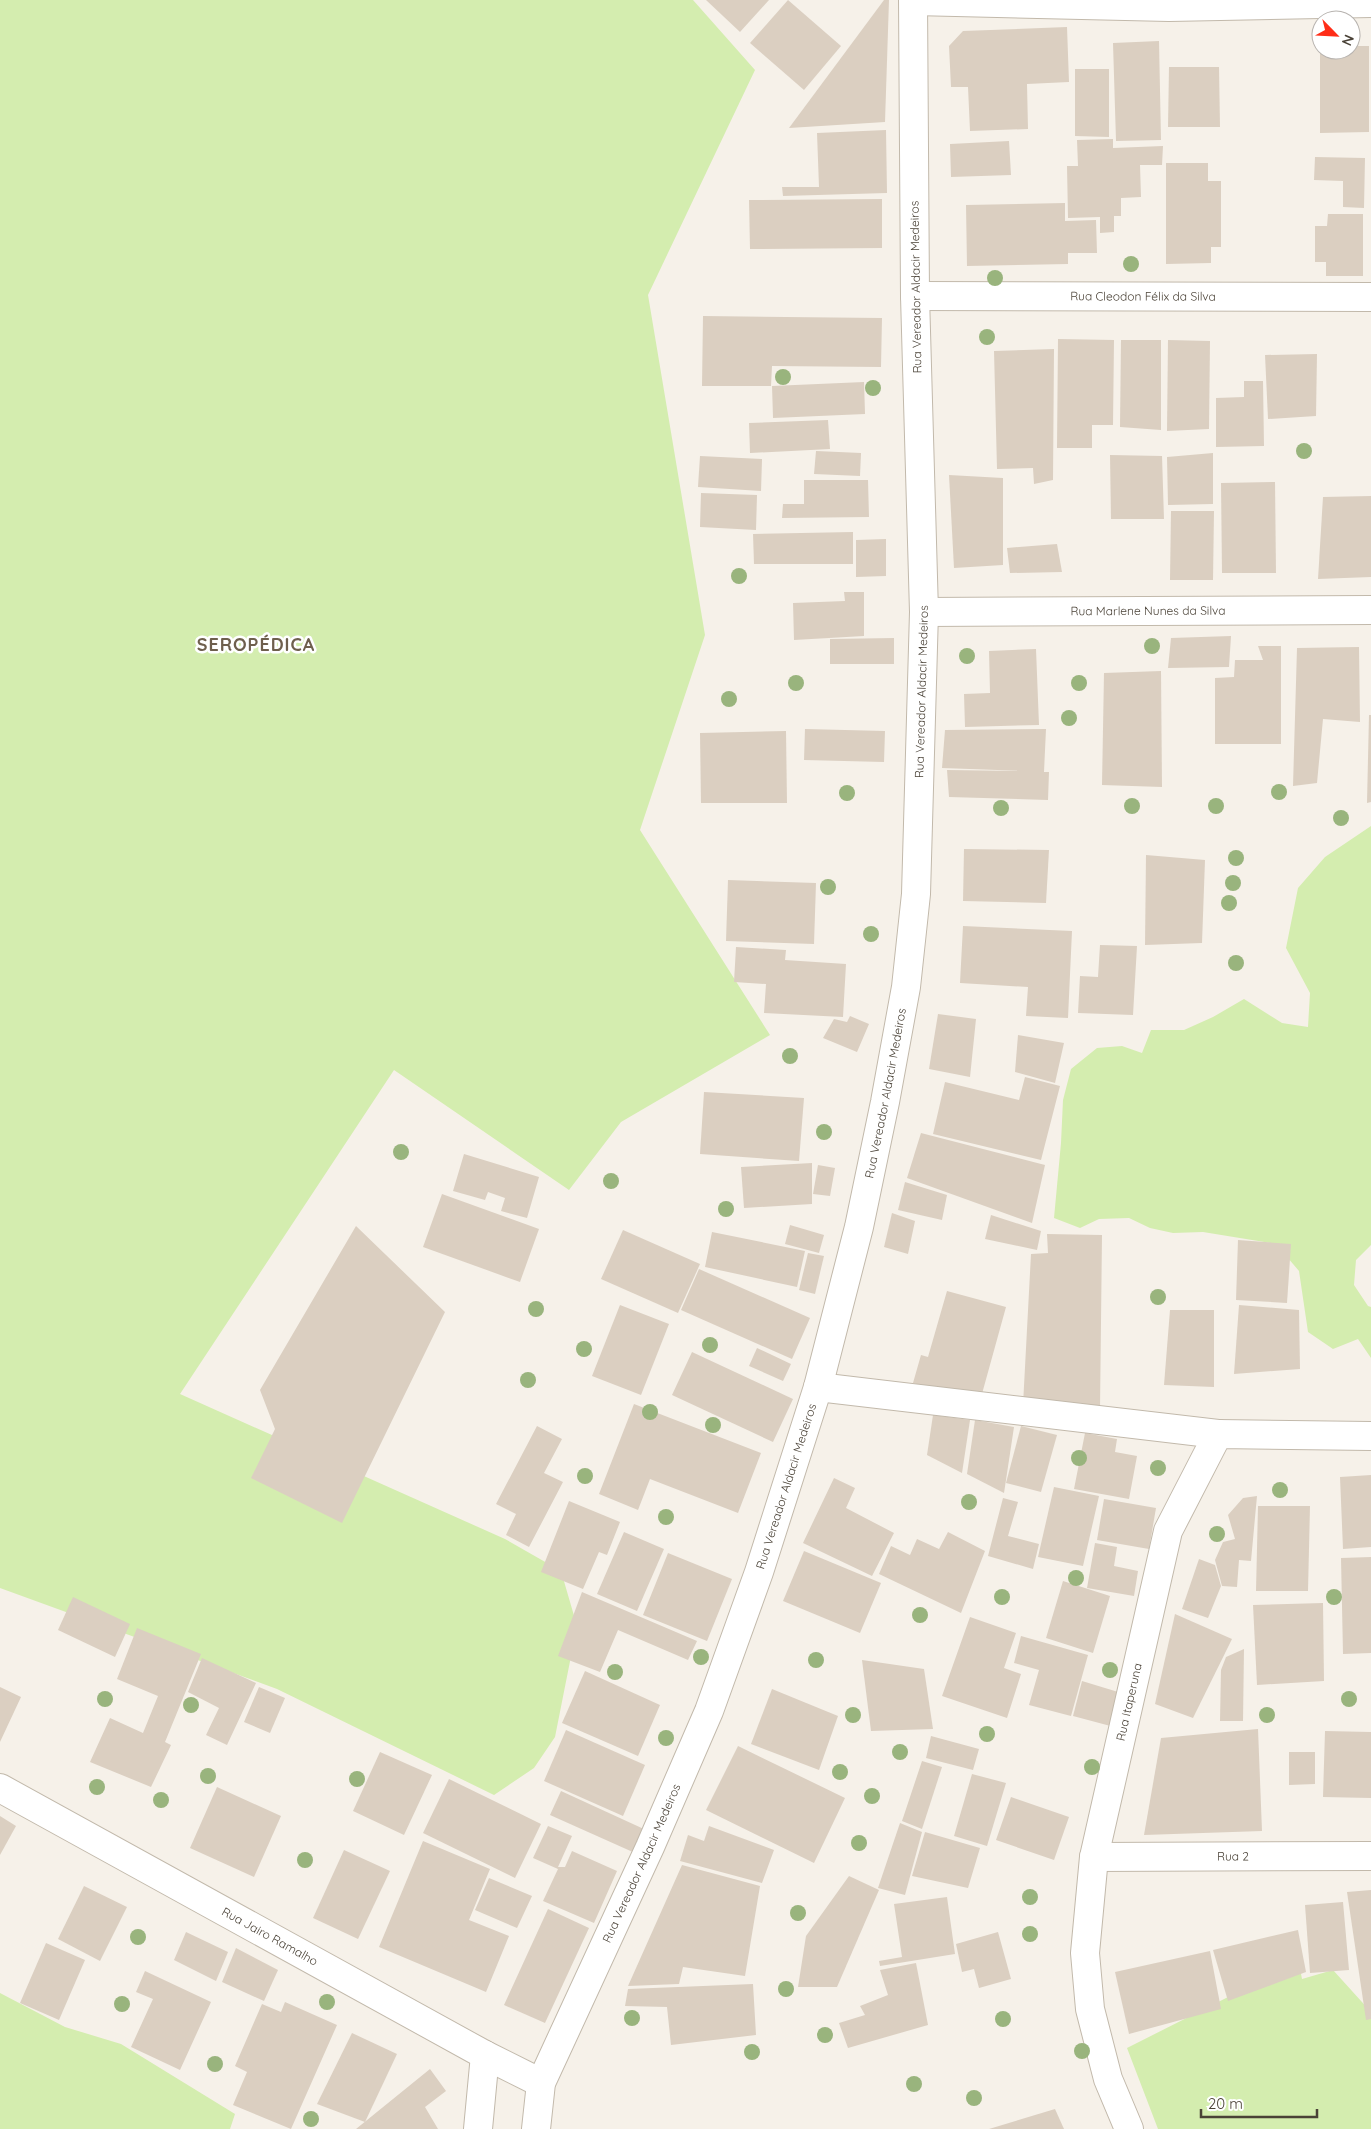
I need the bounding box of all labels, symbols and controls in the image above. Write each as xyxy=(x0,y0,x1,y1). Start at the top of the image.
north arrow xyxy=(1311,10,1361,60)
text: N xyxy=(1338,32,1358,49)
street label: Rua Vereador Aldacir Medeiros xyxy=(906,200,925,374)
street label: Rua Cleodon Félix da Silva xyxy=(1070,288,1216,304)
street label: Rua Marlene Nunes da Silva xyxy=(1070,603,1226,618)
street label: Rua Vereador Aldacir Medeiros xyxy=(911,605,931,778)
district label: SEROPÉDICA xyxy=(197,633,315,656)
street label: Rua Vereador Aldacir Medeiros xyxy=(861,1006,909,1180)
street label: Rua Vereador Aldacir Medeiros xyxy=(752,1401,819,1571)
street label: Rua Itaperuna xyxy=(1113,1662,1145,1742)
street label: Rua Vereador Aldacir Medeiros xyxy=(599,1781,684,1945)
street label: Rua 2 xyxy=(1217,1848,1249,1864)
street label: Rua Jairo Ramalho xyxy=(219,1904,321,1969)
scale bar xyxy=(1201,2086,1317,2118)
text: 20 m xyxy=(1208,2094,1243,2113)

